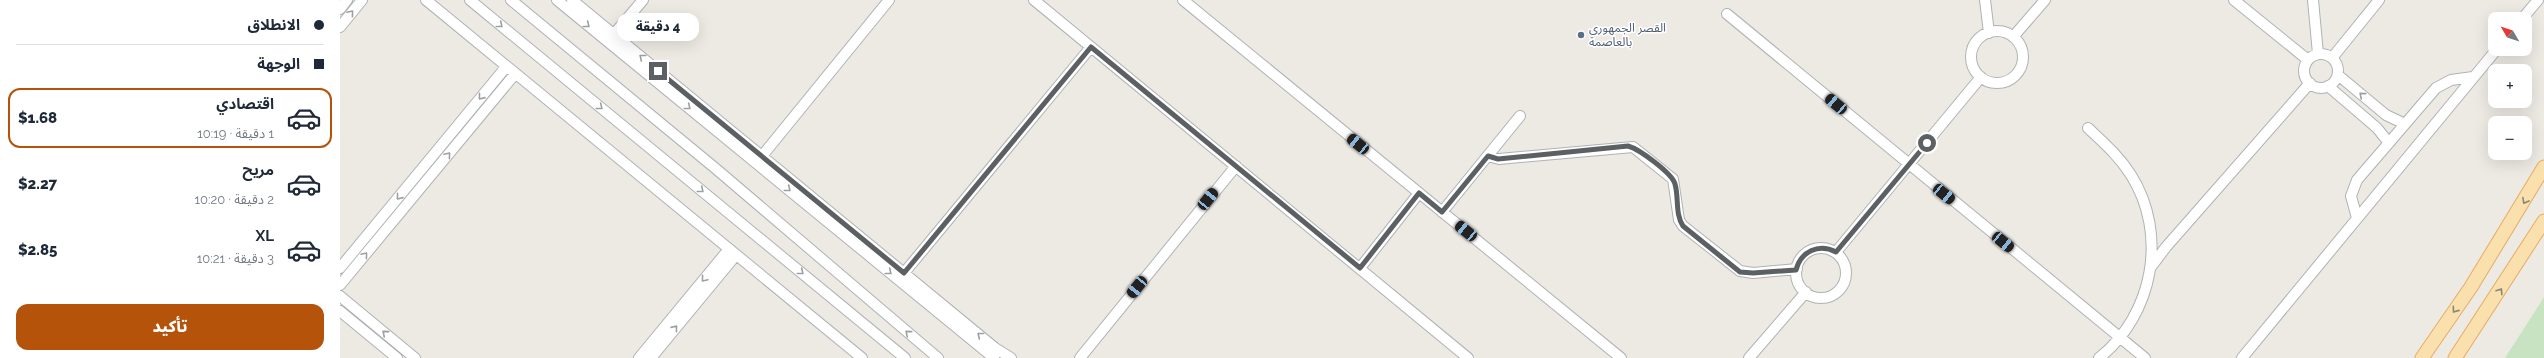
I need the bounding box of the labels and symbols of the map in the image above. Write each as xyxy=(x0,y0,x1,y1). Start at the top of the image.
one-way arrow xyxy=(347,11,354,18)
north arrow xyxy=(2488,12,2532,56)
callout: 4 دقيقة xyxy=(617,13,699,41)
one-way arrow xyxy=(495,20,502,27)
one-way arrow xyxy=(583,20,590,27)
place label: القصر الجمهوري بالعاصمة xyxy=(1589,21,1666,49)
marker: القصر الجمهوري بالعاصمة xyxy=(1576,30,1586,40)
one-way arrow xyxy=(639,54,646,61)
route end xyxy=(649,62,667,80)
one-way arrow xyxy=(479,92,486,99)
car xyxy=(1823,92,1849,116)
one-way arrow xyxy=(2359,93,2366,100)
one-way arrow xyxy=(596,103,603,110)
one-way arrow xyxy=(683,103,690,110)
car xyxy=(1345,132,1371,156)
route start xyxy=(1918,134,1936,152)
one-way arrow xyxy=(443,153,450,160)
car xyxy=(1931,182,1957,206)
one-way arrow xyxy=(696,185,703,192)
one-way arrow xyxy=(784,185,791,192)
car xyxy=(1196,186,1220,212)
one-way arrow xyxy=(396,192,403,200)
one-way arrow xyxy=(2522,197,2529,204)
car xyxy=(1453,219,1479,243)
car xyxy=(1990,230,2016,254)
one-way arrow xyxy=(360,253,367,260)
one-way arrow xyxy=(884,267,892,274)
one-way arrow xyxy=(797,268,804,275)
car xyxy=(1125,274,1149,300)
one-way arrow xyxy=(702,275,709,282)
one-way arrow xyxy=(2496,288,2503,295)
one-way arrow xyxy=(2453,306,2460,313)
one-way arrow xyxy=(671,325,678,332)
one-way arrow xyxy=(905,330,913,337)
one-way arrow xyxy=(382,331,389,338)
one-way arrow xyxy=(977,333,984,340)

